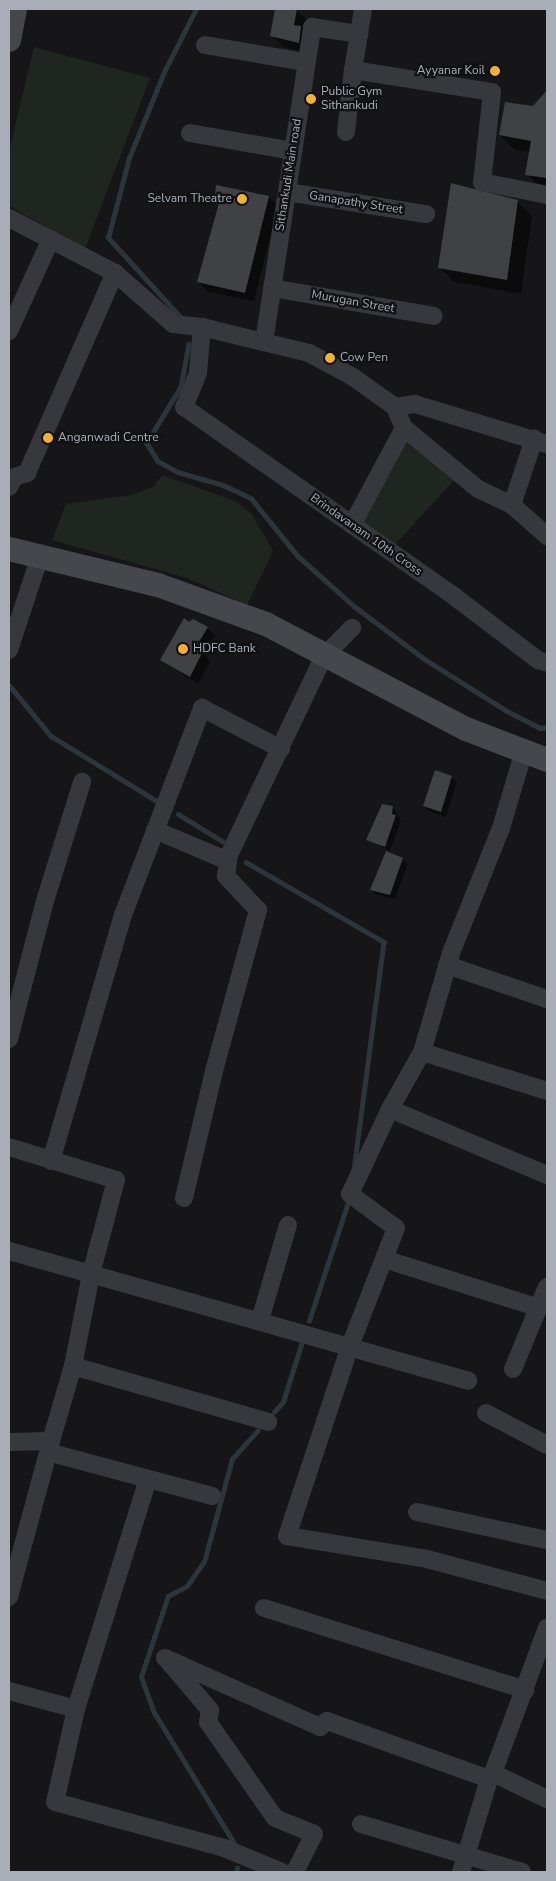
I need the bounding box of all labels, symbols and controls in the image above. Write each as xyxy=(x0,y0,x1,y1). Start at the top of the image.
place label: Ayyanar Koil xyxy=(417,64,485,78)
marker: Ayyanar Koil xyxy=(489,65,501,77)
place label: Public Gym Sithankudi xyxy=(321,85,382,113)
marker: Public Gym Sithankudi xyxy=(305,93,317,105)
street label: Sithankudi Main road xyxy=(273,118,305,232)
street label: Ganapathy Street xyxy=(308,188,404,218)
place label: Selvam Theatre xyxy=(147,192,232,206)
marker: Selvam Theatre xyxy=(236,193,248,205)
street label: Murugan Street xyxy=(310,288,396,316)
place label: Cow Pen xyxy=(340,351,388,365)
marker: Cow Pen xyxy=(324,352,336,364)
place label: Anganwadi Centre xyxy=(58,431,159,445)
marker: Anganwadi Centre xyxy=(42,432,54,444)
street label: Brindavanam 10th Cross xyxy=(307,491,425,579)
place label: HDFC Bank xyxy=(193,642,256,656)
marker: HDFC Bank xyxy=(177,643,189,655)

